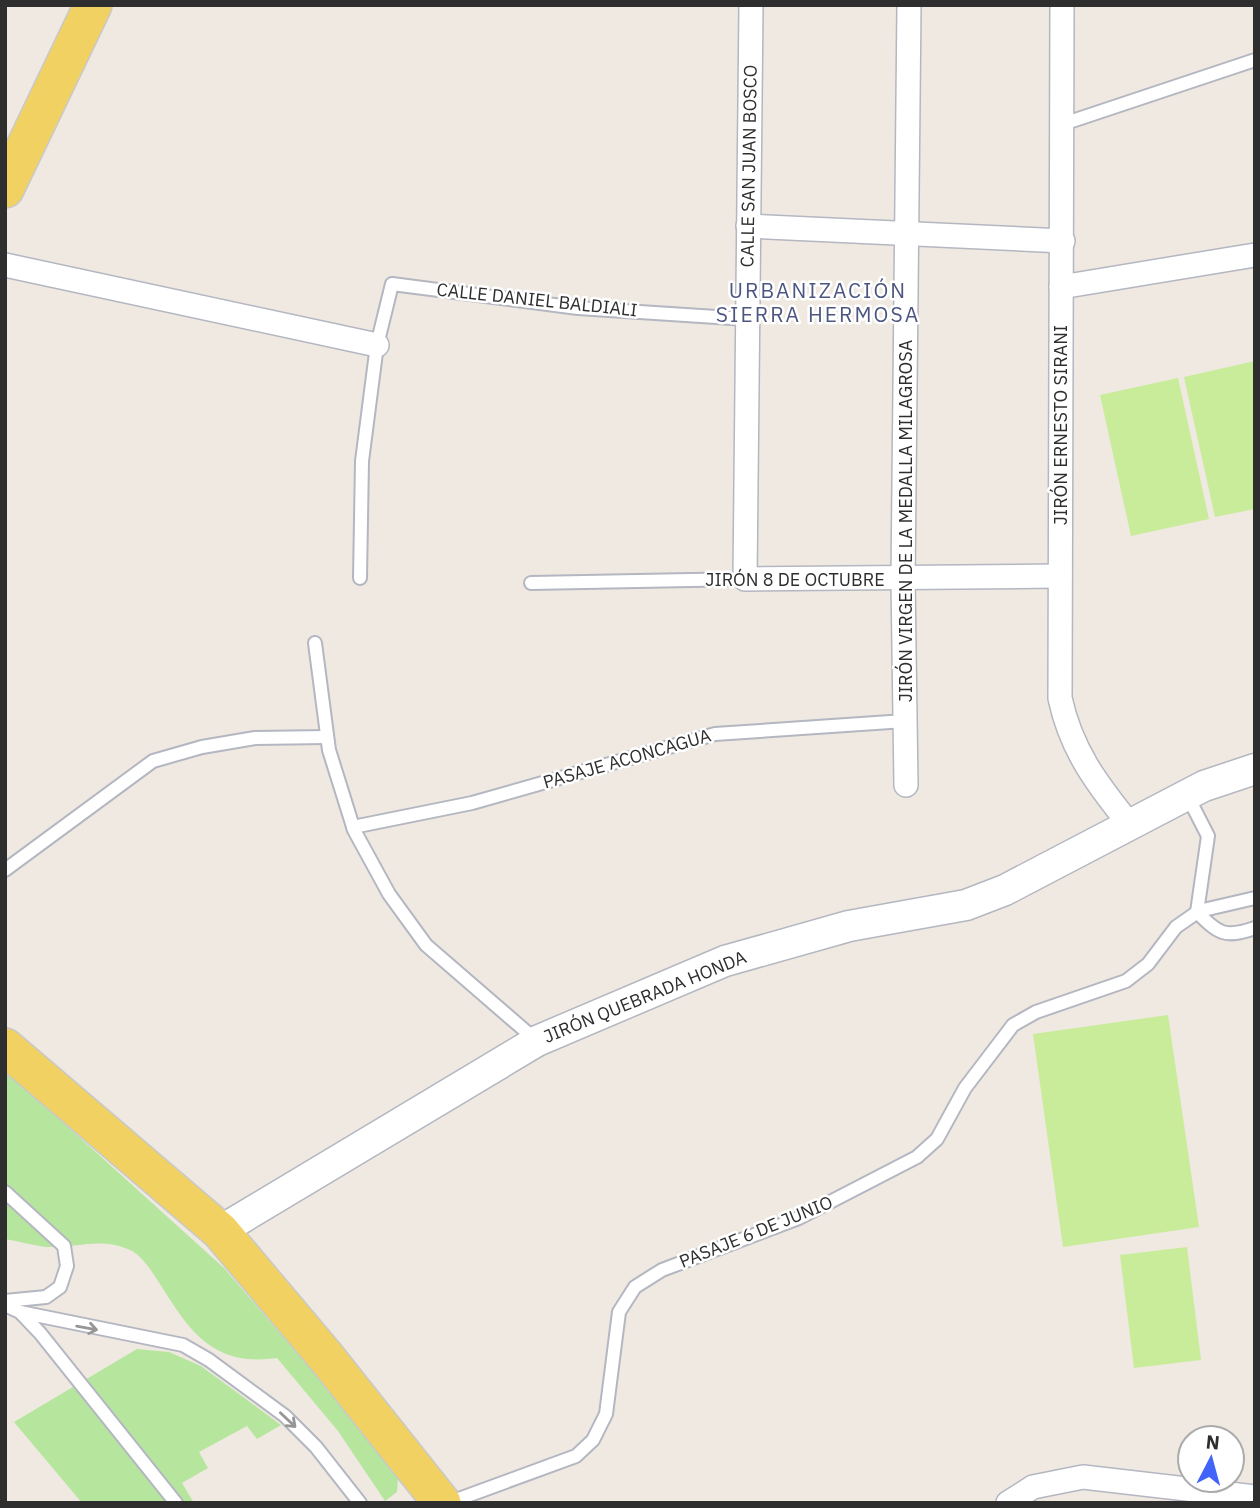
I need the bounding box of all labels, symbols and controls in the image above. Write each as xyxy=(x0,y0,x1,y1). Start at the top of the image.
street label: CALLE SAN JUAN BOSCO xyxy=(735,64,762,268)
district label: URBANIZACIÓN SIERRA HERMOSA xyxy=(716,276,920,328)
street label: CALLE DANIEL BALDIALI xyxy=(436,278,639,321)
street label: JIRÓN ERNESTO SIRANI xyxy=(1049,325,1072,525)
street label: JIRÓN VIRGEN DE LA MEDALLA MILAGROSA xyxy=(894,339,917,702)
street label: JIRÓN 8 DE OCTUBRE xyxy=(705,568,885,591)
street label: PASAJE ACONCAGUA xyxy=(540,723,714,794)
street label: JIRÓN QUEBRADA HONDA xyxy=(540,945,750,1048)
street label: PASAJE 6 DE JUNIO xyxy=(676,1190,836,1273)
one-way arrow xyxy=(75,1321,98,1335)
one-way arrow xyxy=(279,1412,296,1429)
north arrow xyxy=(1176,1424,1246,1494)
text: N xyxy=(1205,1429,1221,1455)

